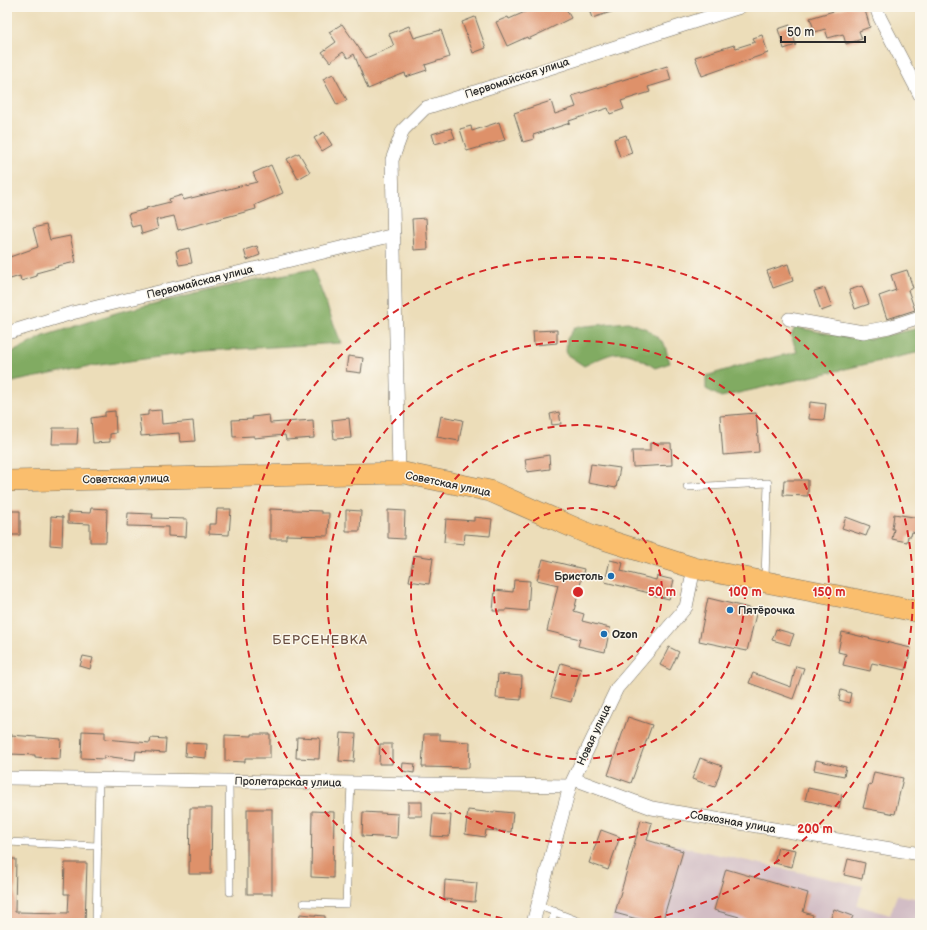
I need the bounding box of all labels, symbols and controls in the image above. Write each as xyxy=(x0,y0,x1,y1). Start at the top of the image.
scale bar xyxy=(781,18,865,44)
text: 50 m xyxy=(787,25,814,40)
street label: Первомайская улица xyxy=(463,55,571,101)
street label: Первомайская улица xyxy=(145,262,255,302)
street label: Советская улица xyxy=(404,469,492,500)
street label: Советская улица xyxy=(82,472,170,486)
place label: Бристоль xyxy=(554,570,603,583)
marker: Бристоль xyxy=(606,571,616,581)
centre of rings xyxy=(571,585,585,599)
text: 50 m xyxy=(648,585,676,600)
text: 100 m xyxy=(728,585,762,600)
text: 150 m xyxy=(813,585,845,600)
place label: Пятёрочка xyxy=(738,604,795,617)
marker: Пятёрочка xyxy=(725,605,735,615)
place label: Ozon xyxy=(612,628,638,641)
marker: Ozon xyxy=(599,629,609,639)
district label: БЕРСЕНЕВКА xyxy=(272,632,368,648)
street label: Новая улица xyxy=(574,702,614,768)
street label: Пролетарская улица xyxy=(234,775,342,789)
street label: Совхозная улица xyxy=(689,808,777,836)
text: 200 m xyxy=(797,822,833,837)

